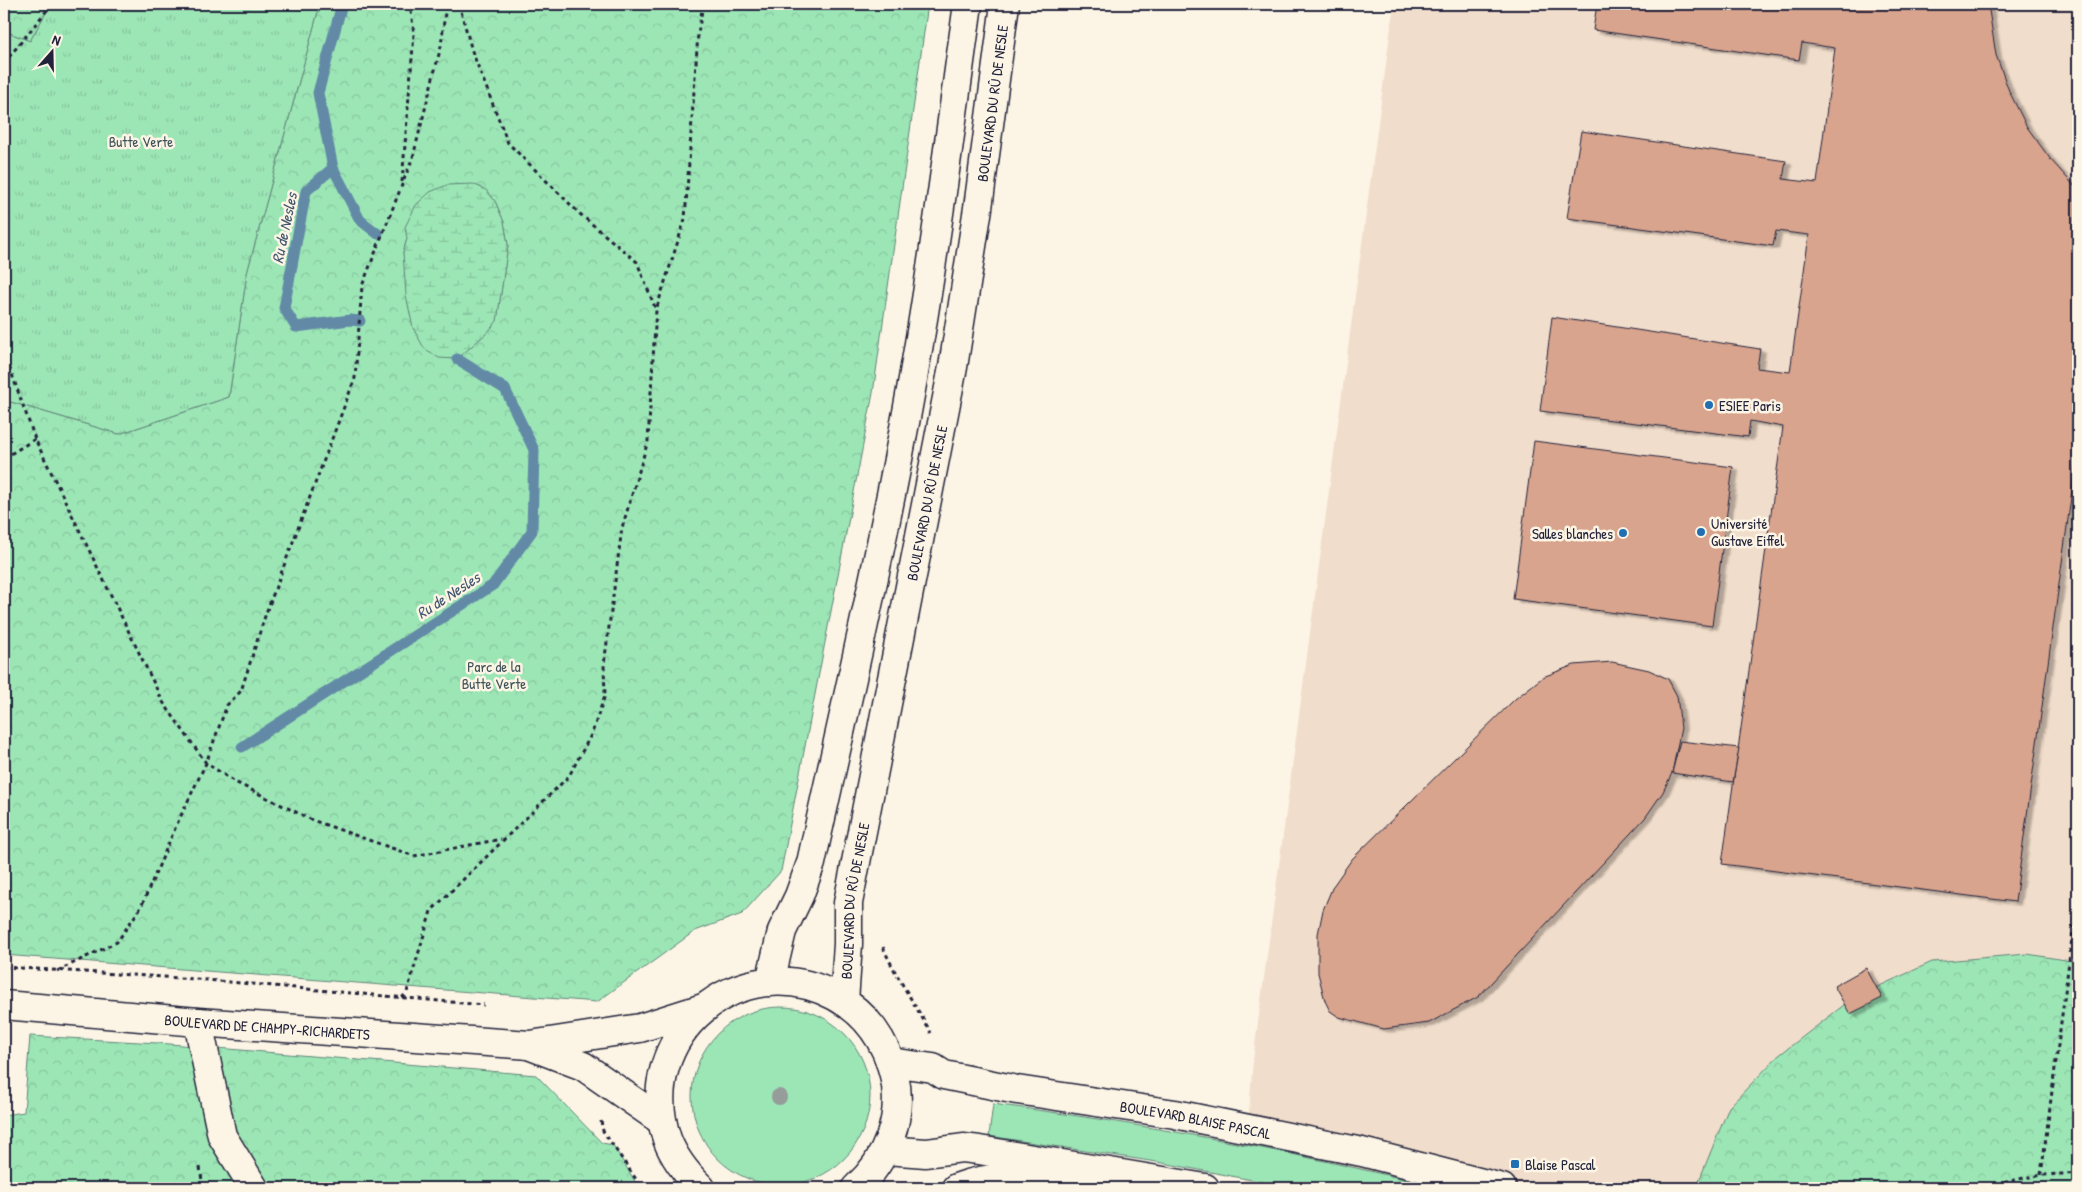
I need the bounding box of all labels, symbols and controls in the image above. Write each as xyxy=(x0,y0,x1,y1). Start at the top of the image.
street label: BOULEVARD DU RÛ DE NESLE xyxy=(971,23,1013,183)
north arrow xyxy=(28,28,78,78)
text: N xyxy=(50,29,64,50)
park label: Butte Verte xyxy=(109,131,173,152)
water label: Ru de Nesles xyxy=(266,189,303,265)
place label: ESIEE Paris xyxy=(1719,395,1781,416)
marker: ESIEE Paris xyxy=(1703,399,1715,411)
street label: BOULEVARD DU RÛ DE NESLE xyxy=(901,423,952,582)
place label: Université Gustave Eiffel xyxy=(1711,513,1784,551)
place label: Salles blanches xyxy=(1532,523,1613,544)
marker: Université Gustave Eiffel xyxy=(1695,526,1707,538)
marker: Salles blanches xyxy=(1617,527,1629,539)
water label: Ru de Nesles xyxy=(412,565,485,624)
park label: Parc de la Butte Verte xyxy=(462,656,526,694)
street label: BOULEVARD DU RÛ DE NESLE xyxy=(835,820,874,980)
street label: BOULEVARD DE CHAMPY-RICHARDETS xyxy=(164,1009,371,1044)
street label: BOULEVARD BLAISE PASCAL xyxy=(1119,1095,1273,1144)
place label: Blaise Pascal xyxy=(1525,1154,1596,1175)
marker: Blaise Pascal xyxy=(1509,1158,1521,1170)

